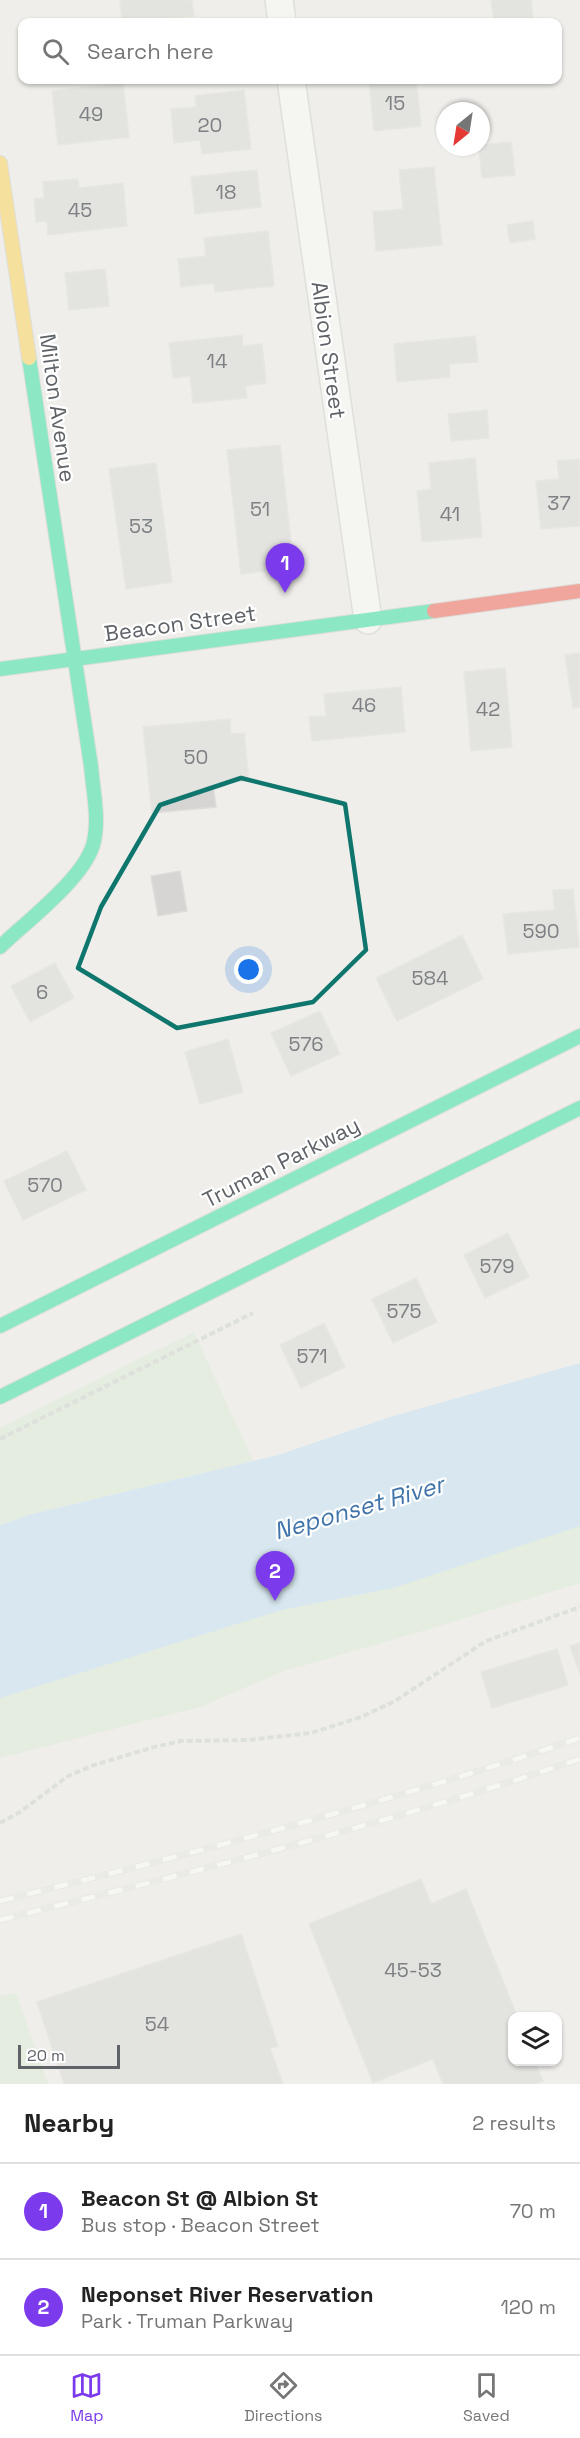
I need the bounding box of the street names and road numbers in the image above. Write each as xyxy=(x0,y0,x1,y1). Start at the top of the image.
street label: Albion Street xyxy=(305,279,353,421)
street label: Milton Avenue xyxy=(34,332,82,484)
street label: Beacon Street xyxy=(102,598,258,648)
street label: Truman Parkway xyxy=(198,1110,364,1214)

